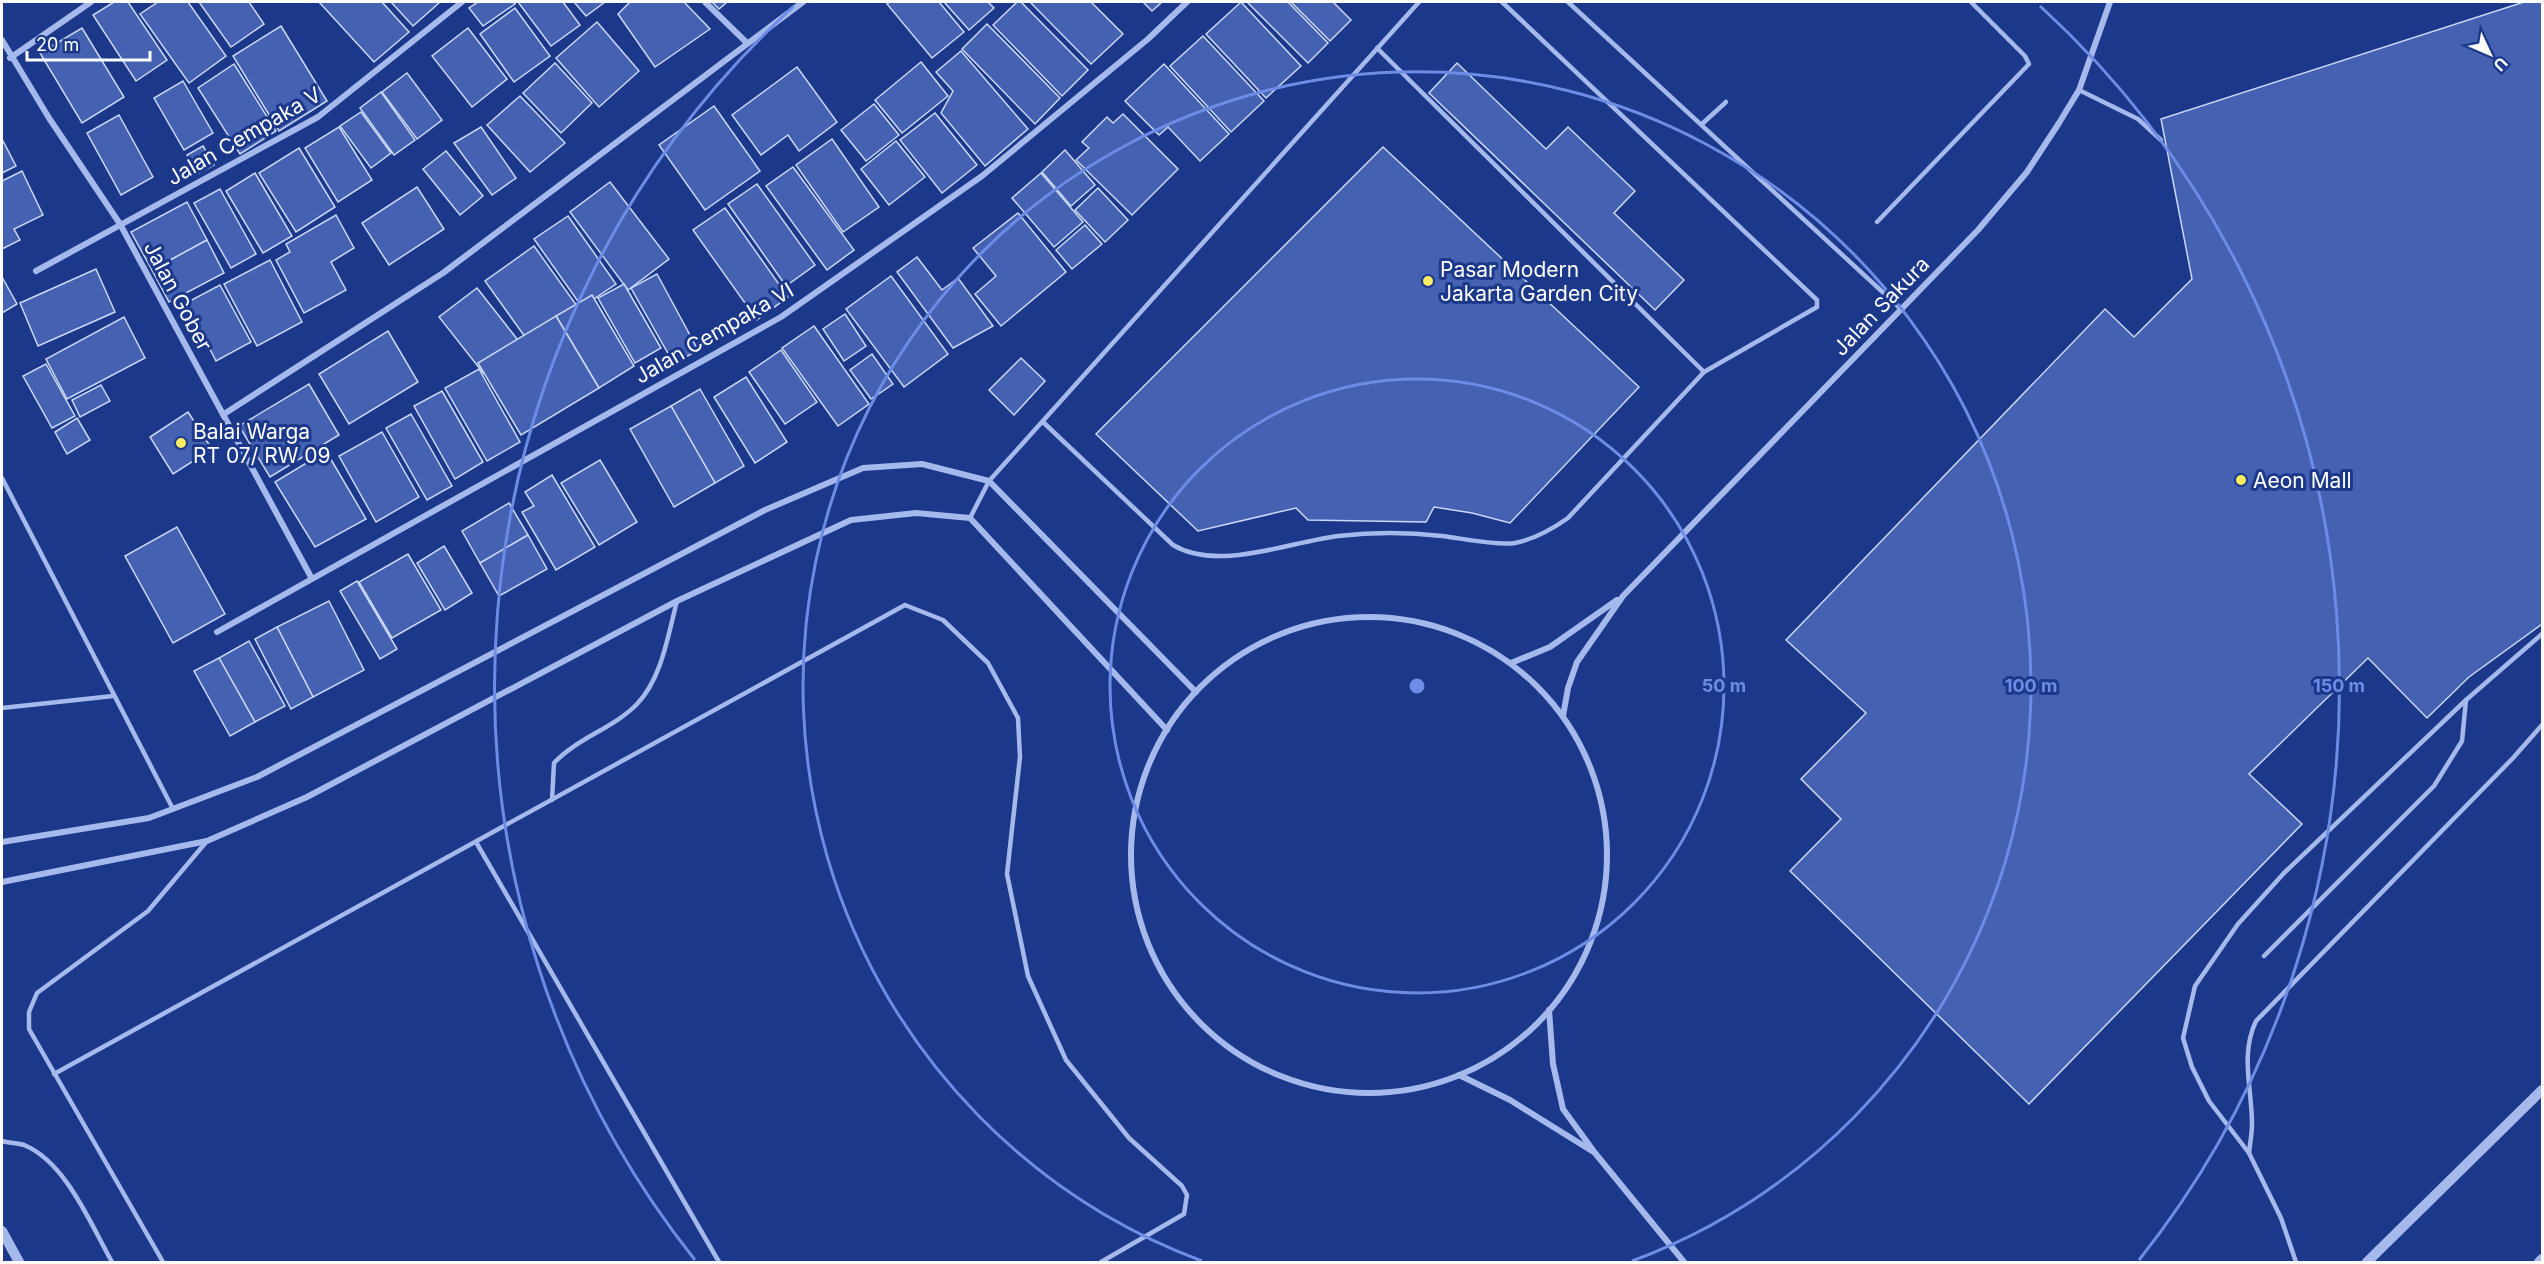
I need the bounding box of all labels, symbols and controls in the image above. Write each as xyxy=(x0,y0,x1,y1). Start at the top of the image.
scale bar xyxy=(27,24,150,62)
north arrow xyxy=(2460,24,2520,84)
text: 20 m xyxy=(36,34,79,55)
text: U xyxy=(2490,53,2512,76)
street label: Jalan Cempaka V xyxy=(163,82,325,190)
street label: Jalan Gober xyxy=(139,237,217,355)
street label: Jalan Sakura xyxy=(1828,251,1934,361)
place label: Pasar Modern Jakarta Garden City xyxy=(1440,257,1638,306)
marker: Pasar Modern Jakarta Garden City xyxy=(1421,274,1435,288)
street label: Jalan Cempaka VI xyxy=(630,277,798,389)
place label: Balai Warga RT 07/ RW 09 xyxy=(193,419,331,468)
marker: Balai Warga RT 07/ RW 09 xyxy=(174,436,188,450)
place label: Aeon Mall xyxy=(2253,468,2352,493)
marker: Aeon Mall xyxy=(2234,473,2248,487)
text: 50 m xyxy=(1702,675,1746,696)
text: 100 m xyxy=(2005,675,2057,696)
text: 150 m xyxy=(2313,675,2365,696)
centre of rings xyxy=(1407,676,1427,696)

